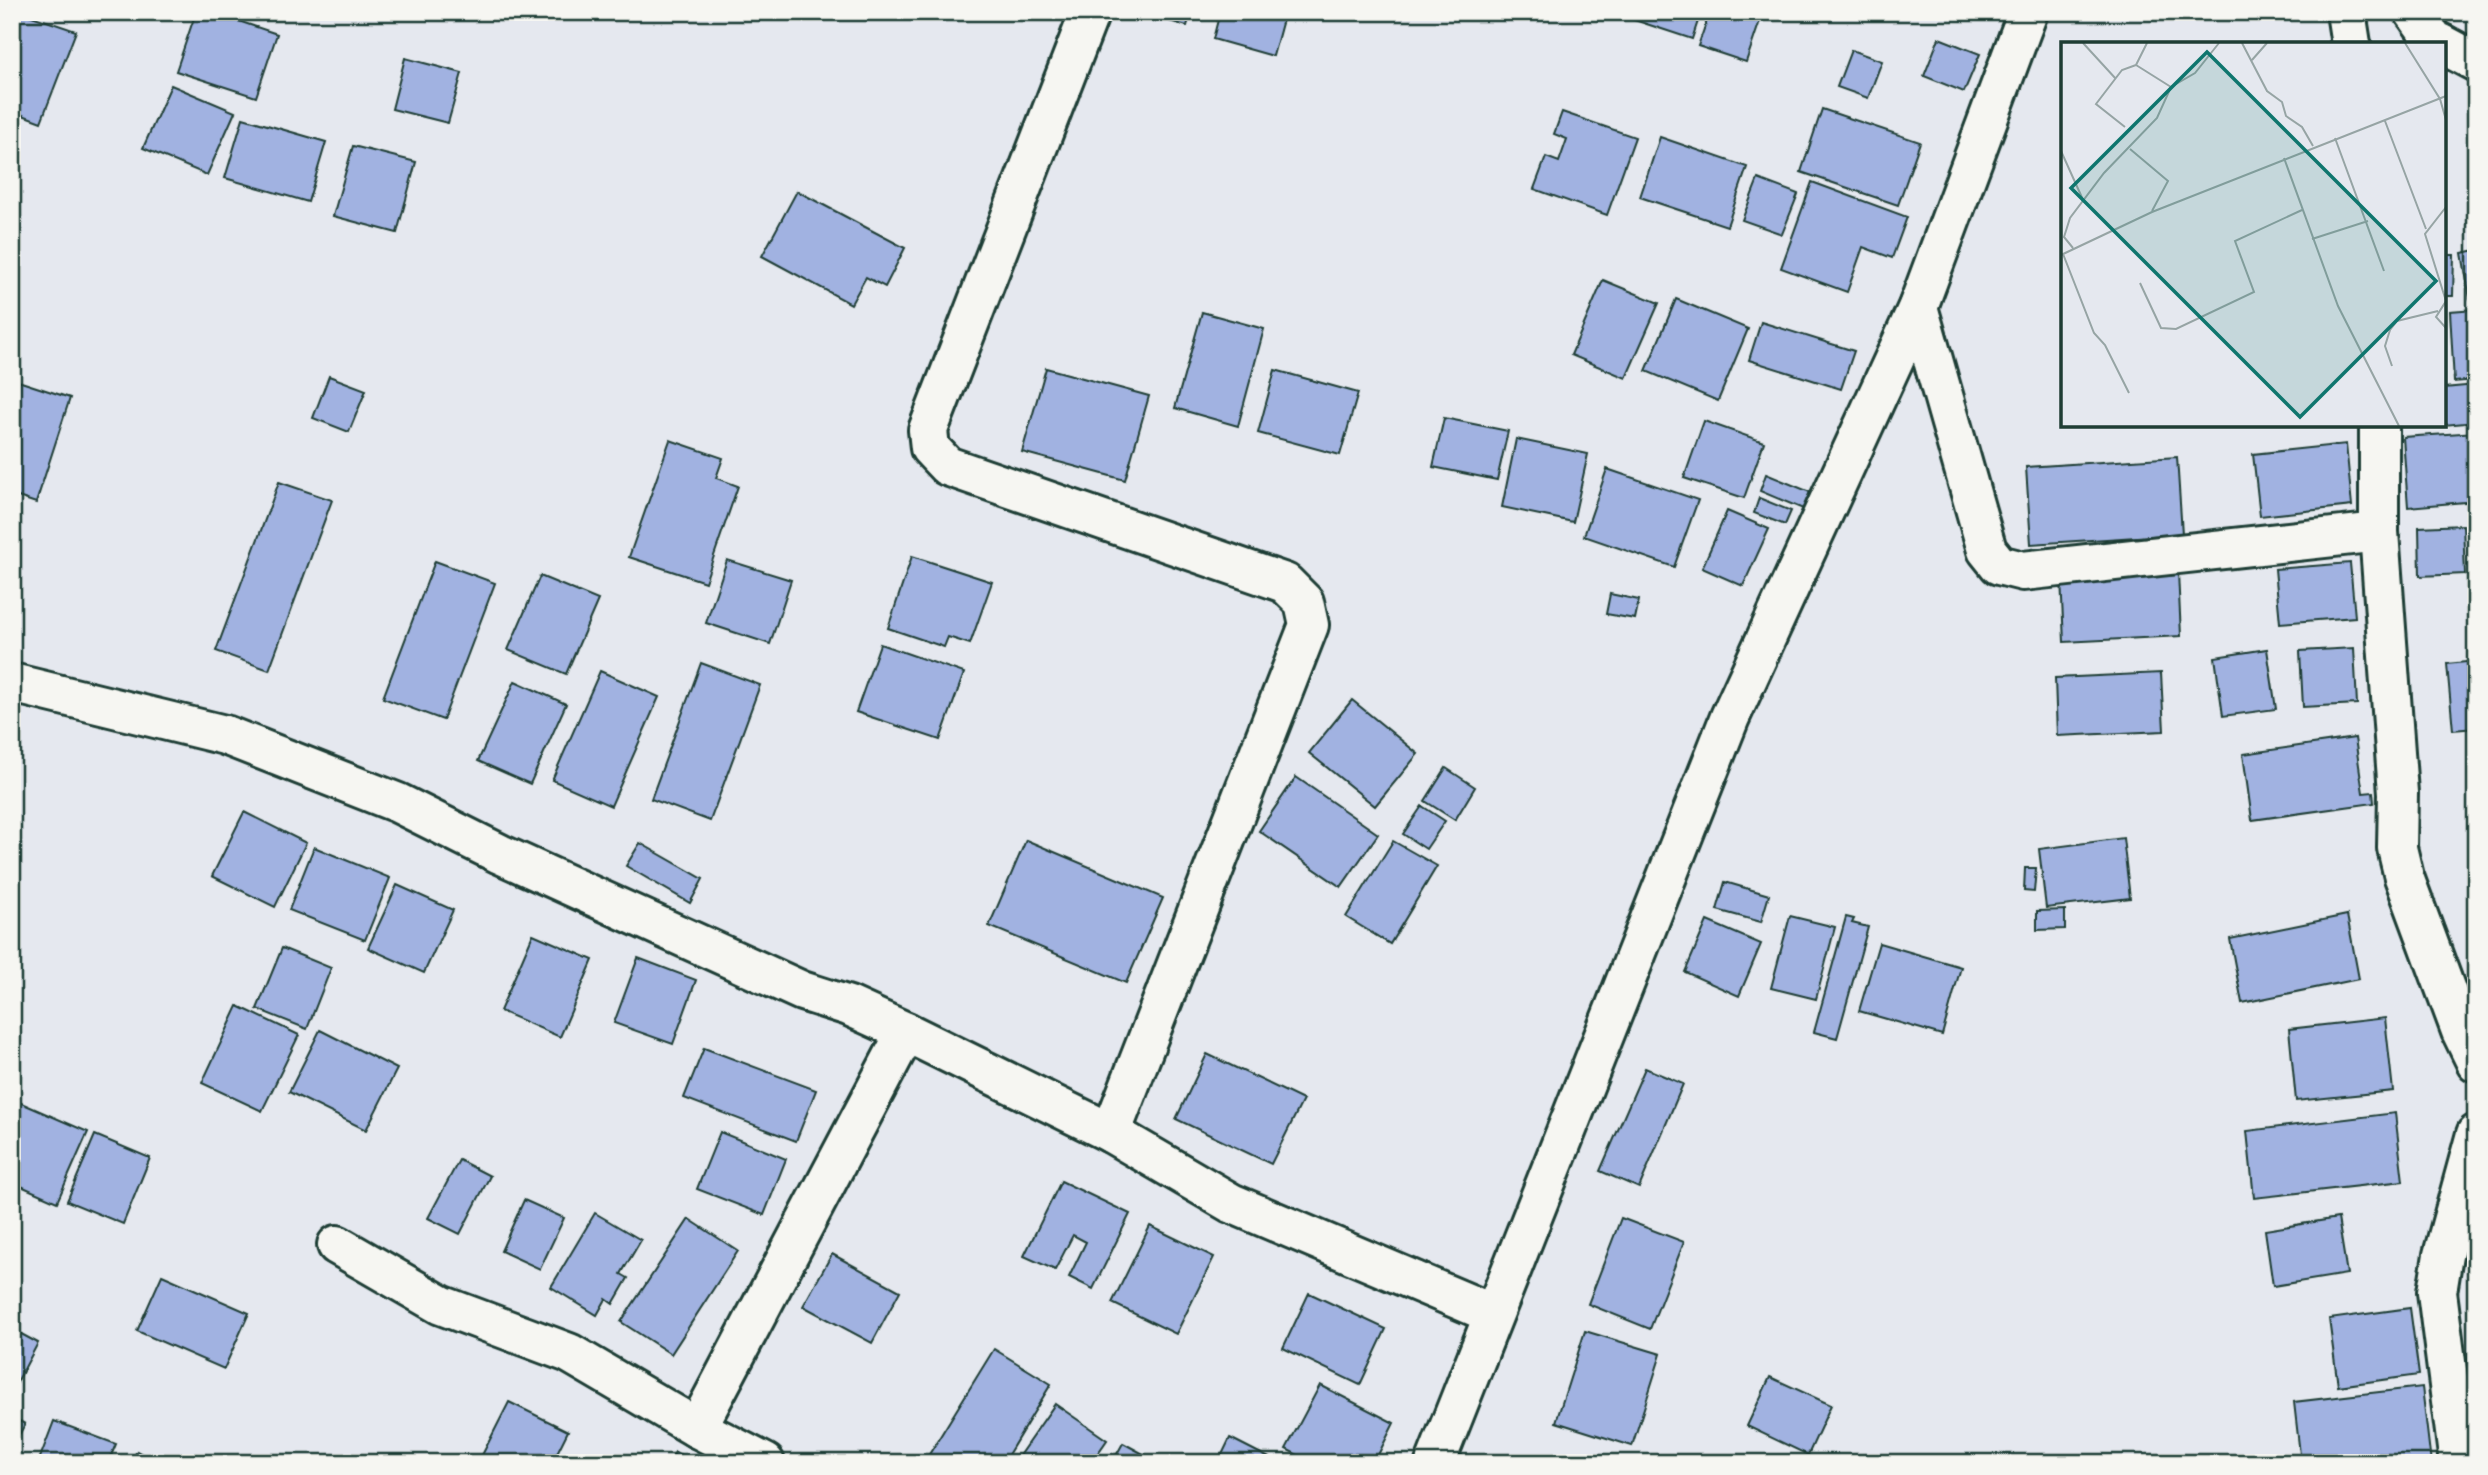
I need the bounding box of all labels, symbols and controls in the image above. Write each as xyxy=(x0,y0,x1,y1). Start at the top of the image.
inset map xyxy=(2061,42,2446,427)

